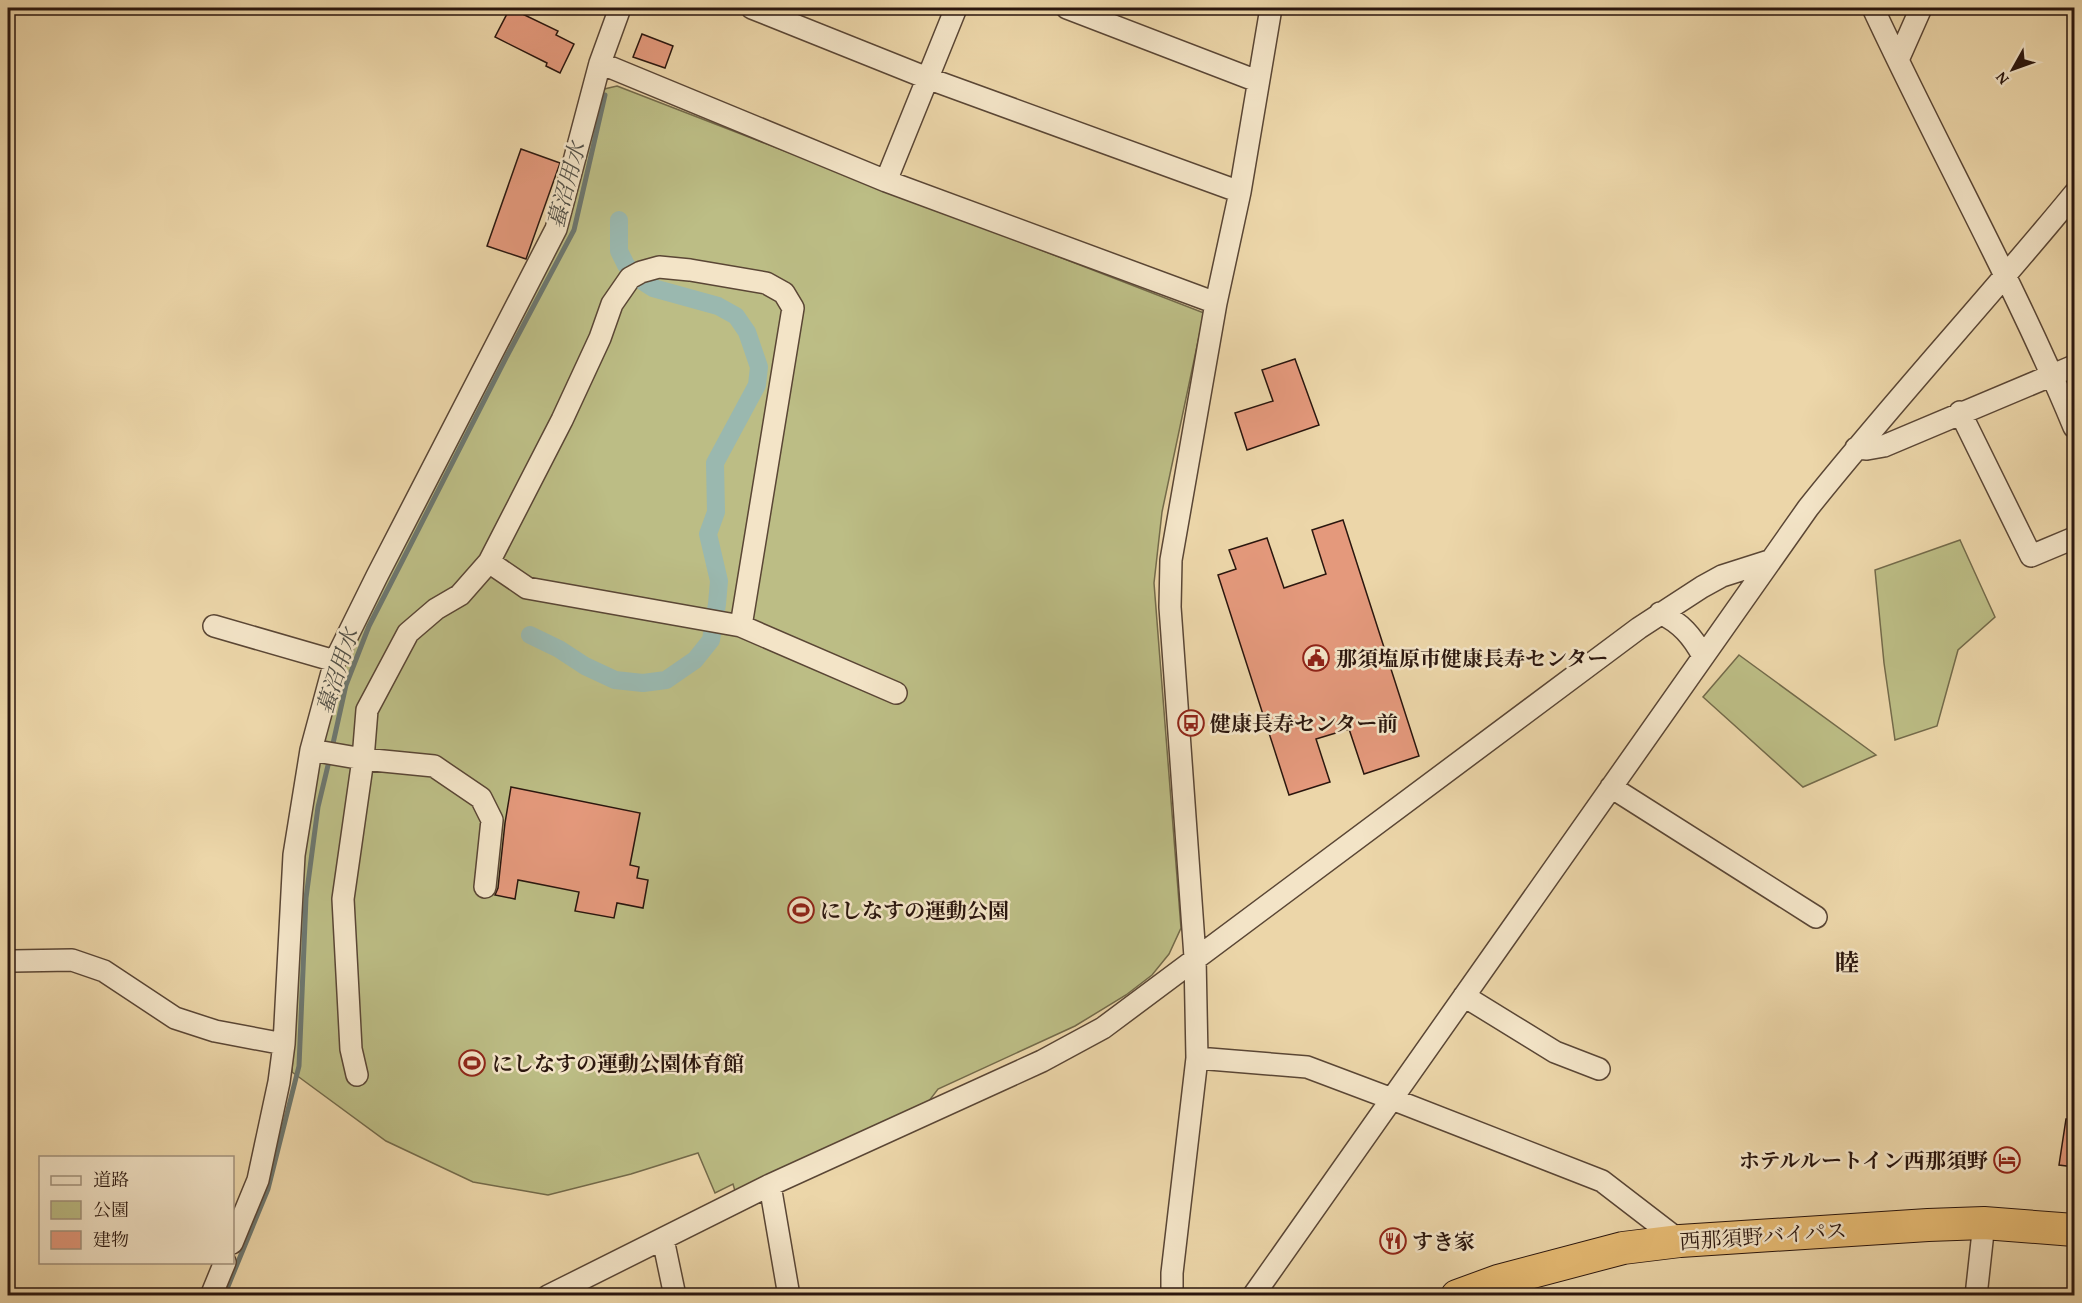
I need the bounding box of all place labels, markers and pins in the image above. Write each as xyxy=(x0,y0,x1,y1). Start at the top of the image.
public building icon: 那須塩原市健康長寿センター xyxy=(1301,643,1331,673)
place label: 那須塩原市健康長寿センター xyxy=(1336,643,1608,674)
bus stop icon: 健康長寿センター前 xyxy=(1176,708,1206,738)
place label: 健康長寿センター前 xyxy=(1210,708,1398,739)
sports icon: にしなすの運動公園 xyxy=(786,895,816,925)
place label: にしなすの運動公園 xyxy=(820,895,1009,926)
sports icon: にしなすの運動公園体育館 xyxy=(457,1048,487,1078)
place label: にしなすの運動公園体育館 xyxy=(492,1048,744,1079)
place label: ホテルルートイン西那須野 xyxy=(1739,1145,1988,1176)
hotel icon: ホテルルートイン西那須野 xyxy=(1992,1145,2022,1175)
restaurant icon: すき家 xyxy=(1378,1226,1408,1256)
place label: すき家 xyxy=(1412,1226,1475,1257)

